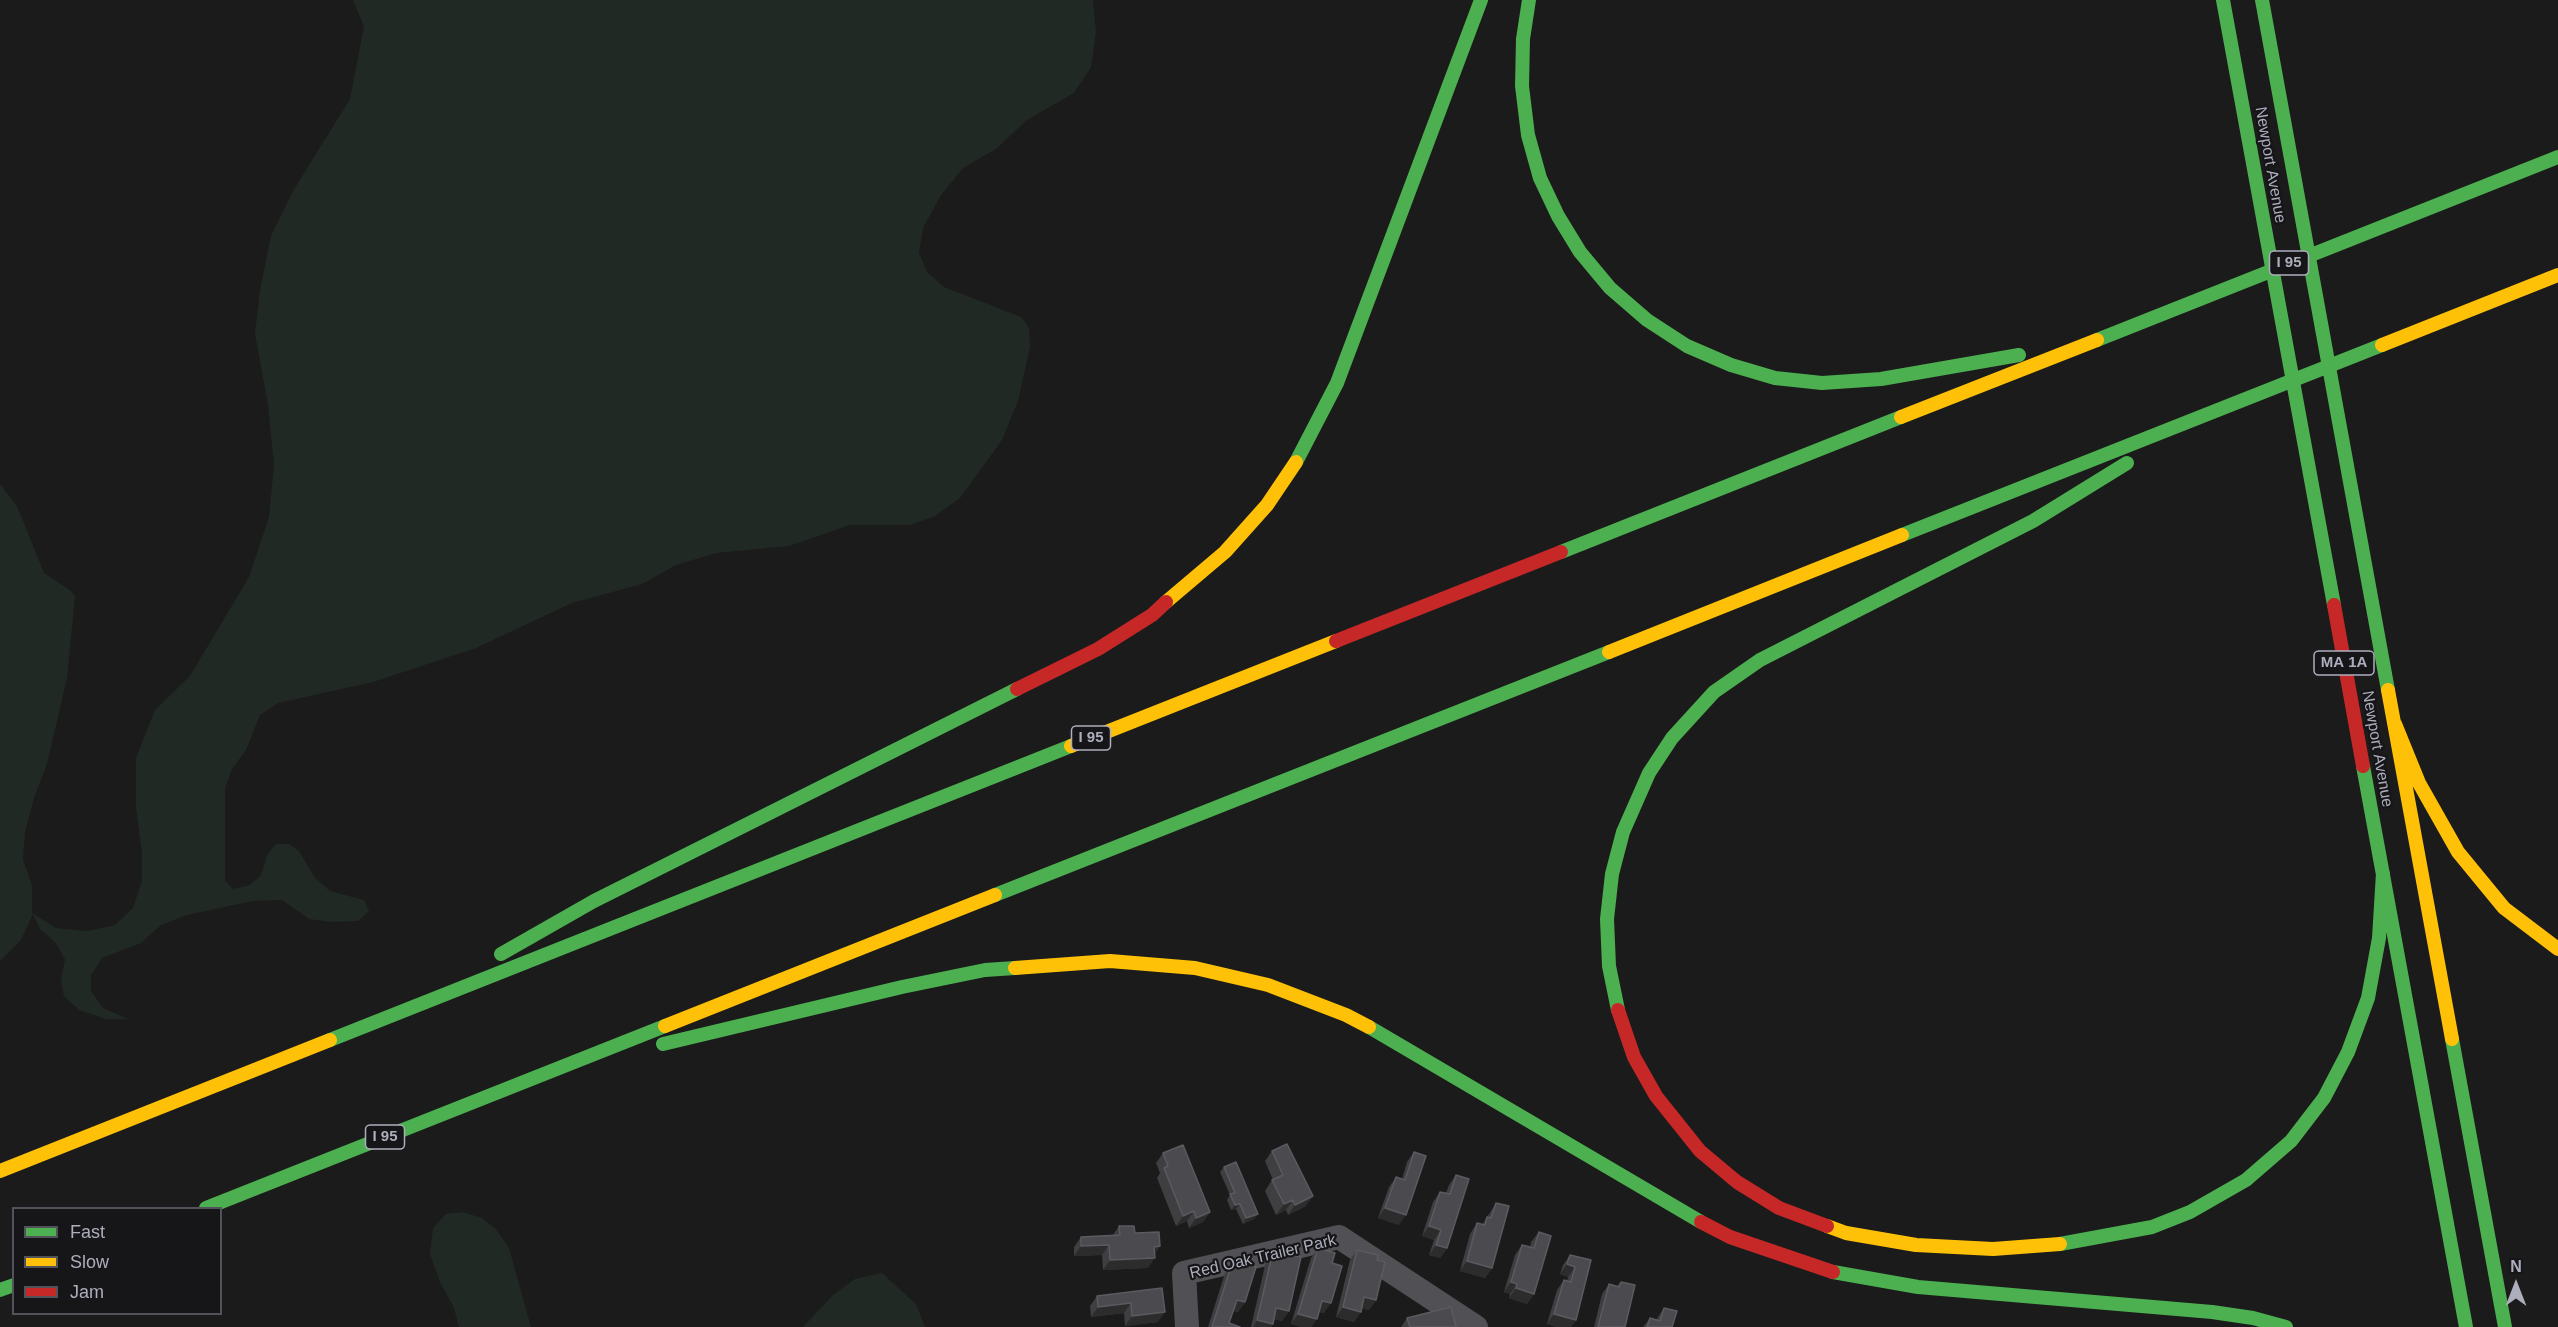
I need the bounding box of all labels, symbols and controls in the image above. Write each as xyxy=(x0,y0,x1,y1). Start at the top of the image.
street label: Newport Avenue xyxy=(2250,105,2290,225)
road number: I 95 xyxy=(2270,251,2308,275)
road number: MA 1A xyxy=(2314,651,2374,675)
street label: Newport Avenue xyxy=(2357,689,2397,809)
road number: I 95 xyxy=(1072,726,1110,750)
road number: I 95 xyxy=(366,1125,404,1149)
legend xyxy=(12,1207,222,1315)
text: Fast xyxy=(70,1222,105,1242)
street label: Red Oak Trailer Park xyxy=(1188,1231,1338,1283)
text: Slow xyxy=(70,1252,109,1272)
north arrow xyxy=(2486,1255,2546,1315)
text: N xyxy=(2510,1258,2522,1275)
text: Jam xyxy=(70,1282,104,1302)

